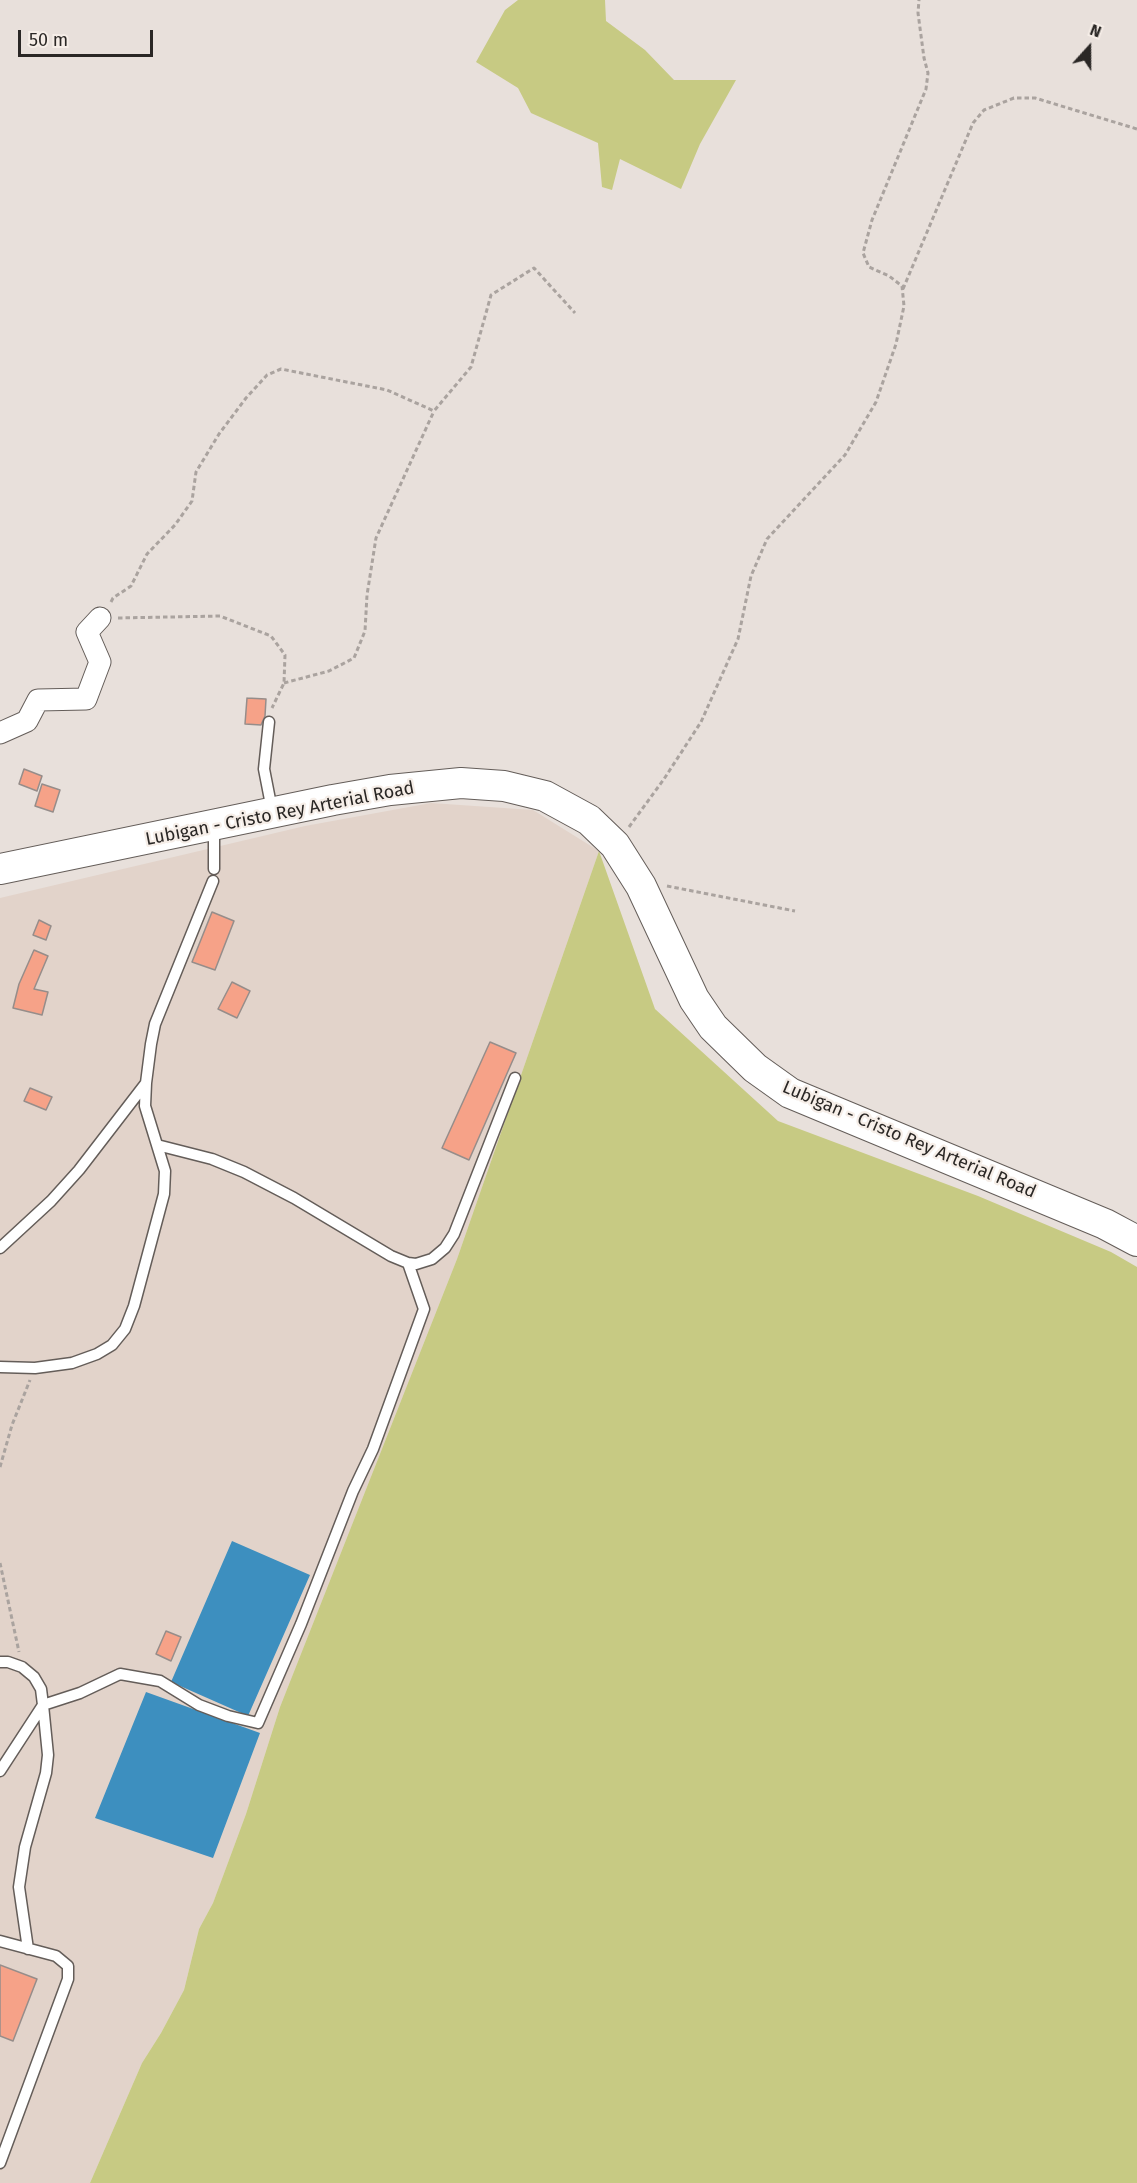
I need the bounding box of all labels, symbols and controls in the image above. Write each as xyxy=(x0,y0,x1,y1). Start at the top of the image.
scale bar xyxy=(21,18,156,56)
north arrow xyxy=(1059,18,1119,78)
text: N xyxy=(1087,20,1104,41)
text: 50 m xyxy=(29,29,68,51)
street label: Lubigan - Cristo Rey Arterial Road xyxy=(144,777,416,851)
street label: Lubigan - Cristo Rey Arterial Road xyxy=(779,1077,1039,1203)

